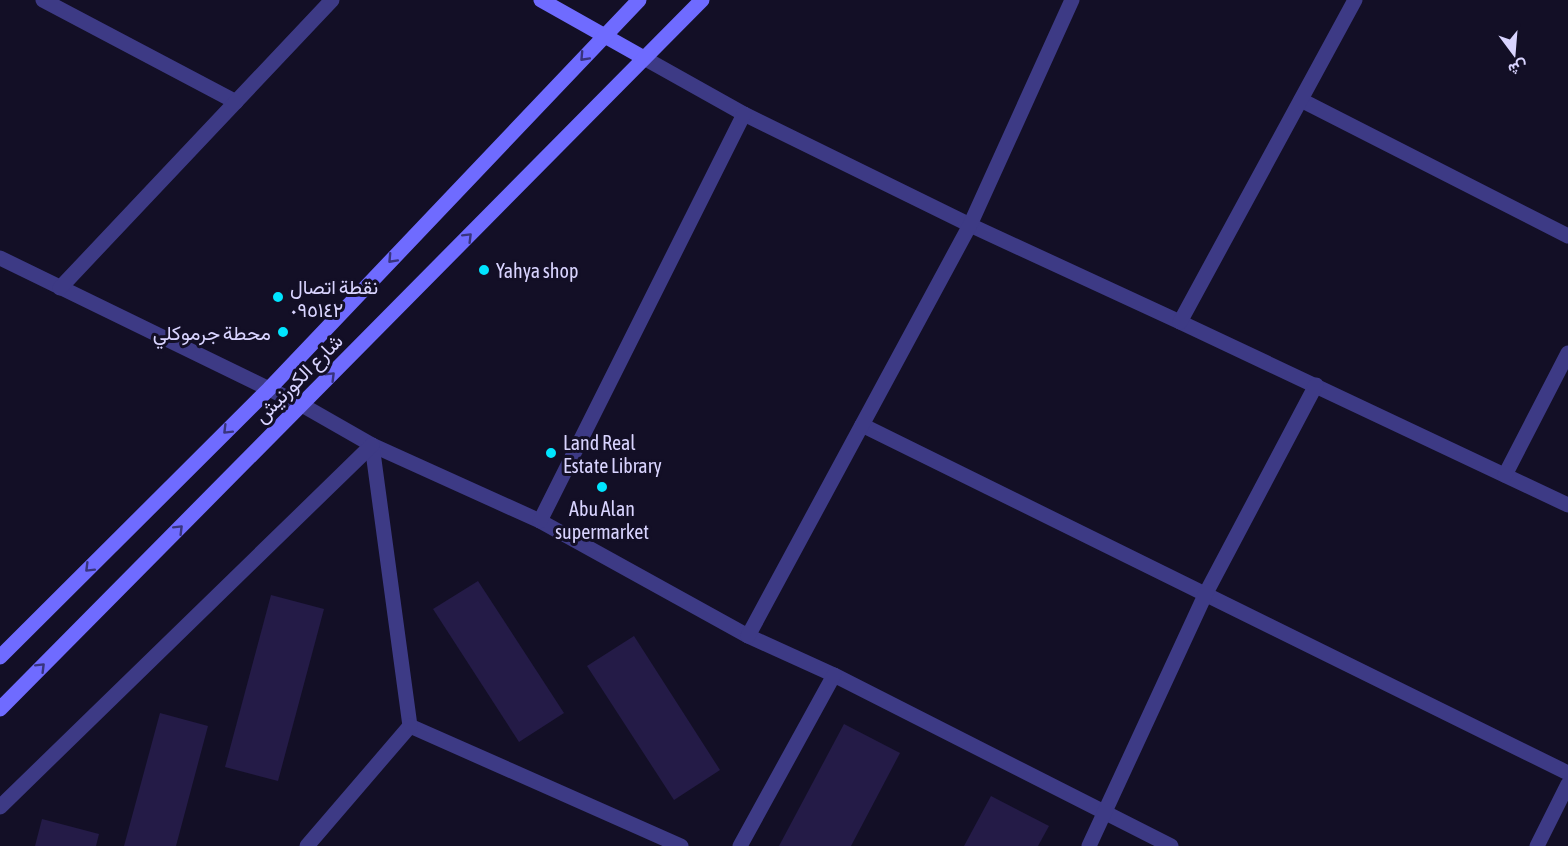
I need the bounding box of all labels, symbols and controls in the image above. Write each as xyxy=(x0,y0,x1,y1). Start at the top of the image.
north arrow xyxy=(1484,24,1544,84)
one-way arrow xyxy=(580,49,591,60)
text: ش xyxy=(1506,56,1530,80)
one-way arrow xyxy=(460,233,471,244)
one-way arrow xyxy=(388,252,399,263)
place label: Yahya shop xyxy=(496,259,578,282)
marker: Yahya shop xyxy=(477,263,491,277)
place label: نقطة اتصال ٠٩٥١٤٢ xyxy=(290,275,378,321)
marker: نقطة اتصال ٠٩٥١٤٢ xyxy=(271,290,285,304)
place label: محطة جرموكلي xyxy=(153,321,271,350)
marker: محطة جرموكلي xyxy=(276,325,290,339)
street label: شارع الكورنيش xyxy=(249,329,349,429)
one-way arrow xyxy=(323,372,334,383)
one-way arrow xyxy=(224,423,234,434)
place label: Land Real Estate Library xyxy=(563,431,662,477)
marker: Land Real Estate Library xyxy=(544,446,558,460)
marker: Abu Alan supermarket xyxy=(595,480,609,494)
place label: Abu Alan supermarket xyxy=(555,497,649,543)
one-way arrow xyxy=(171,525,182,536)
one-way arrow xyxy=(86,560,97,571)
one-way arrow xyxy=(34,664,45,675)

